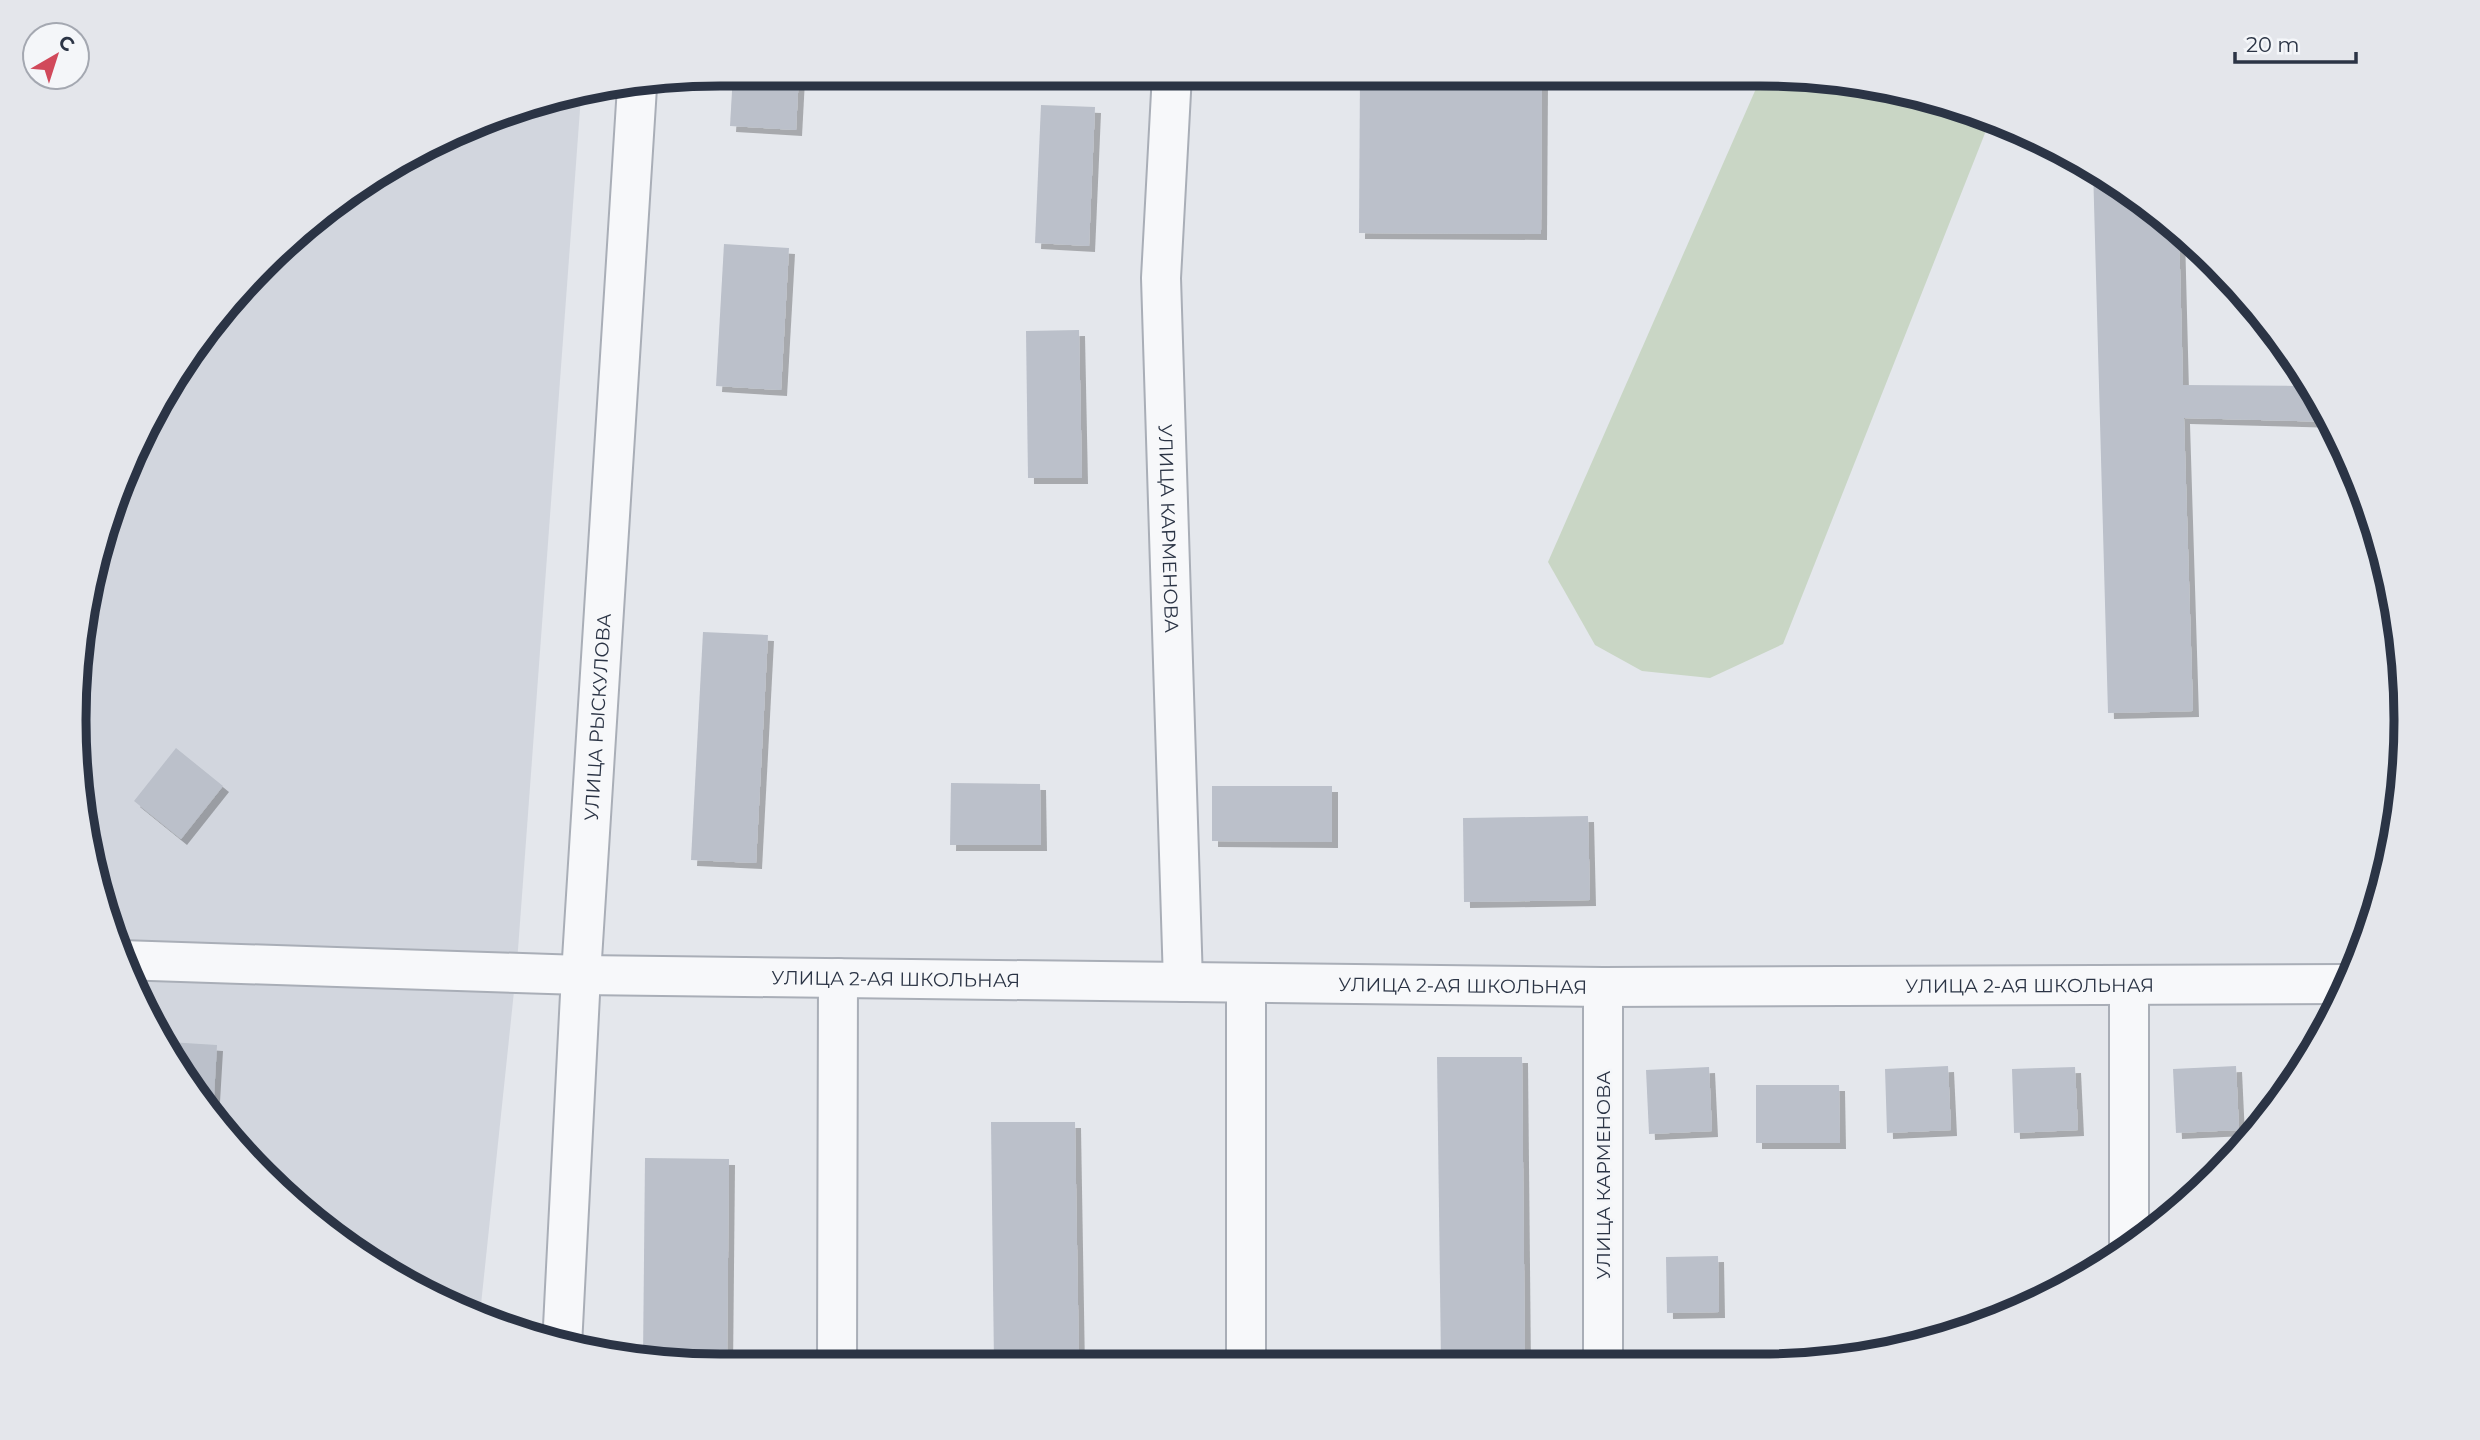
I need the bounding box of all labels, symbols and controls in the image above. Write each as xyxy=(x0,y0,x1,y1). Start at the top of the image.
north arrow xyxy=(21,21,91,91)
scale bar xyxy=(2235,21,2356,65)
text: С xyxy=(54,30,79,57)
text: 20 m xyxy=(2246,32,2300,57)
street label: УЛИЦА КАРМЕНОВА xyxy=(1154,424,1183,633)
street label: УЛИЦА РЫСКУЛОВА xyxy=(580,612,616,822)
street label: УЛИЦА 2-АЯ ШКОЛЬНАЯ xyxy=(771,966,1020,992)
street label: УЛИЦА 2-АЯ ШКОЛЬНАЯ xyxy=(1338,973,1587,999)
street label: УЛИЦА 2-АЯ ШКОЛЬНАЯ xyxy=(1905,974,2154,998)
street label: УЛИЦА КАРМЕНОВА xyxy=(1592,1071,1615,1279)

